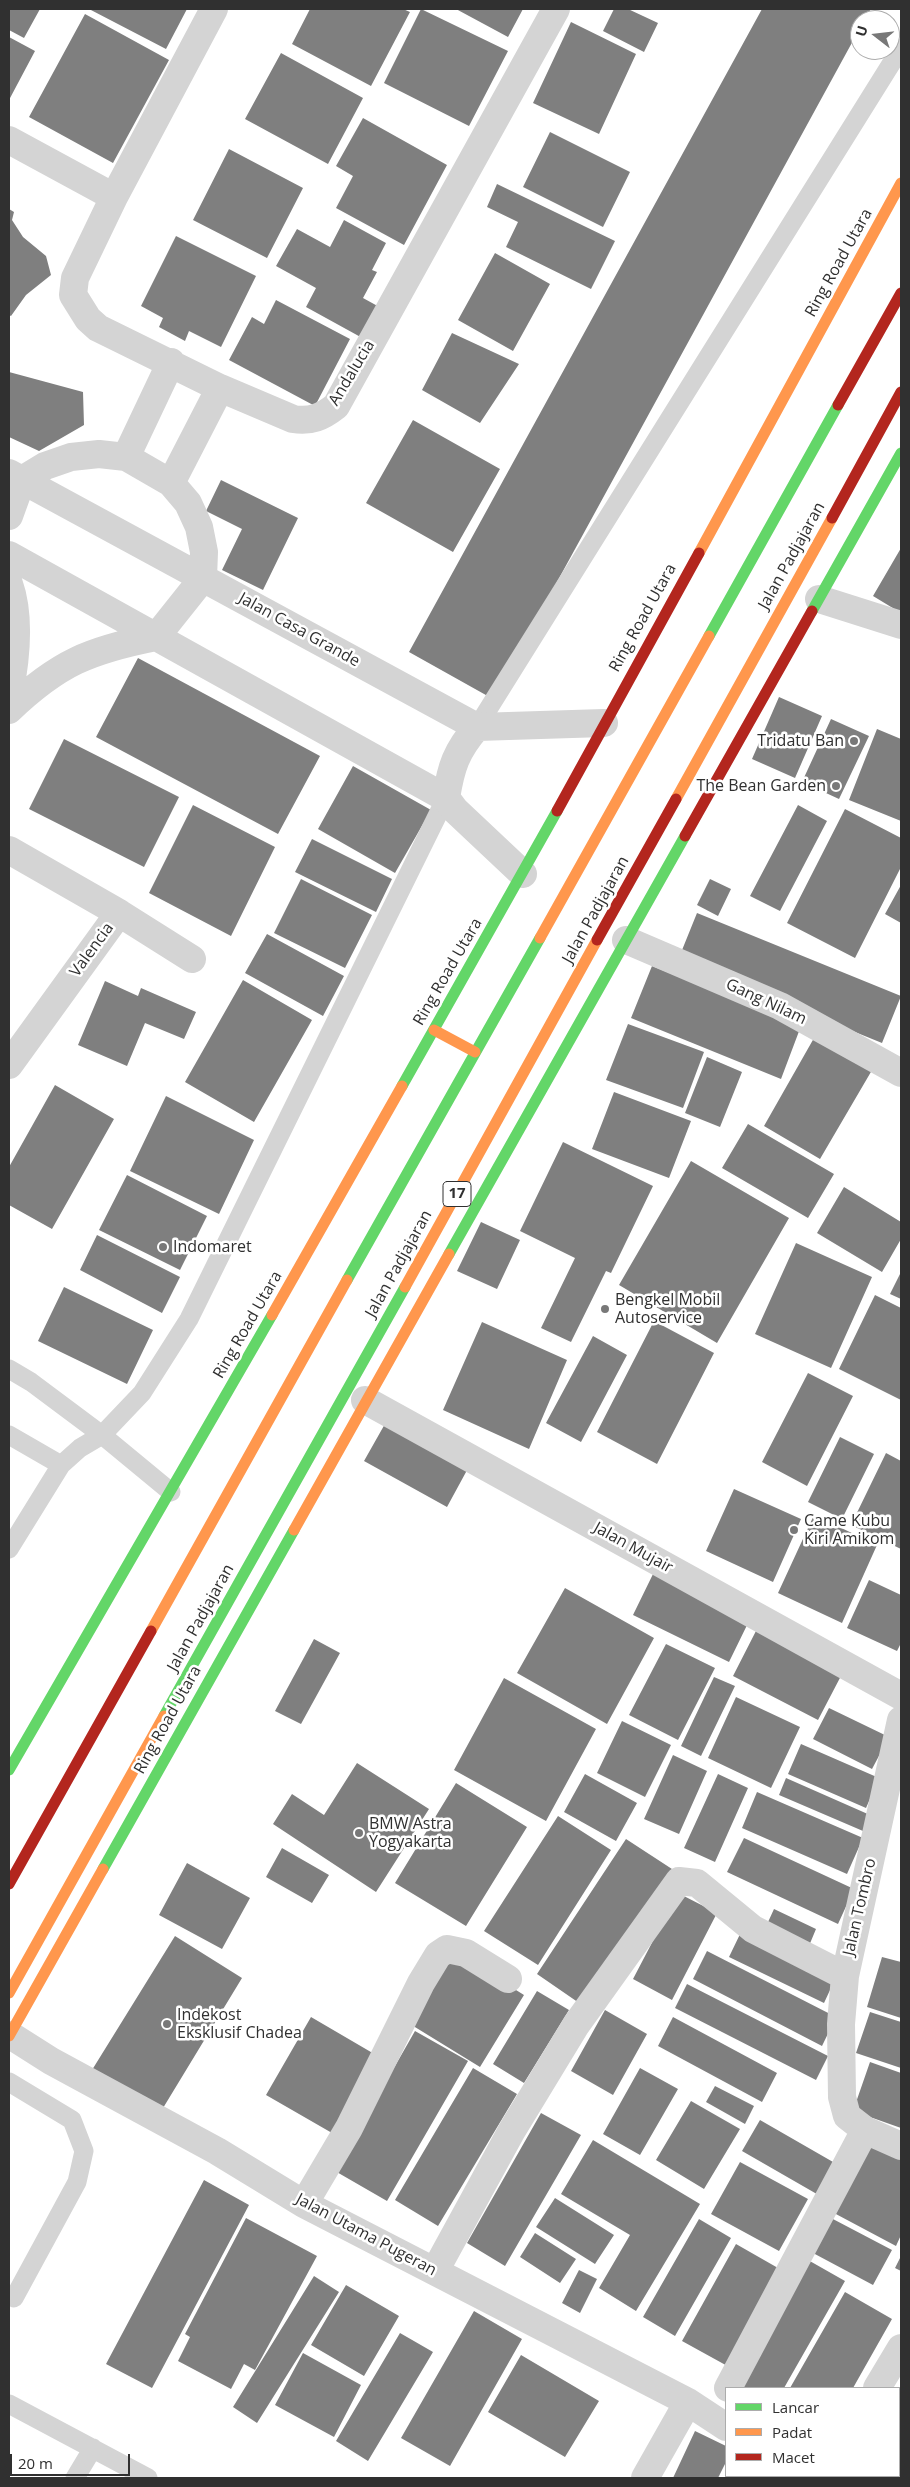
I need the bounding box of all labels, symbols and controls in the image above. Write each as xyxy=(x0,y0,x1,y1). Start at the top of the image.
north arrow xyxy=(850,10,900,60)
text: U xyxy=(850,23,872,39)
street label: Ring Road Utara xyxy=(801,206,877,320)
street label: Andalucia xyxy=(325,337,379,409)
street label: Jalan Padjajaran xyxy=(755,499,829,613)
street label: Ring Road Utara xyxy=(605,561,681,675)
street label: Jalan Casa Grande xyxy=(235,589,363,671)
place label: Tridatu Ban xyxy=(757,731,844,751)
marker: Tridatu Ban xyxy=(848,735,860,747)
place label: The Bean Garden xyxy=(696,776,826,796)
marker: The Bean Garden xyxy=(830,780,842,792)
street label: Jalan Padjajaran xyxy=(559,853,633,967)
street label: Ring Road Utara xyxy=(410,915,486,1029)
street label: Valencia xyxy=(66,919,118,981)
street label: Gang Nilam xyxy=(723,975,809,1029)
road number: 17 xyxy=(443,1182,471,1206)
street label: Jalan Padjajaran xyxy=(362,1207,436,1321)
place label: Indomaret xyxy=(173,1237,252,1257)
marker: Indomaret xyxy=(157,1241,169,1253)
street label: Ring Road Utara xyxy=(210,1268,286,1382)
place label: Bengkel Mobil Autoservice xyxy=(615,1290,720,1328)
marker: Bengkel Mobil Autoservice xyxy=(599,1303,611,1315)
place label: Came Kubu Kiri Amikom xyxy=(804,1511,894,1549)
street label: Jalan Mujair xyxy=(590,1518,676,1578)
marker: Came Kubu Kiri Amikom xyxy=(788,1524,800,1536)
street label: Jalan Padjajaran xyxy=(164,1561,238,1675)
street label: Ring Road Utara xyxy=(130,1663,206,1777)
place label: BMW Astra Yogyakarta xyxy=(369,1814,452,1852)
marker: BMW Astra Yogyakarta xyxy=(353,1827,365,1839)
street label: Jalan Tombro xyxy=(839,1856,881,1958)
place label: Indekost Eksklusif Chadea xyxy=(177,2005,302,2043)
marker: Indekost Eksklusif Chadea xyxy=(161,2018,173,2030)
street label: Jalan Utama Pugeran xyxy=(292,2190,440,2280)
legend xyxy=(725,2387,900,2477)
text: Lancar xyxy=(772,2397,819,2417)
text: Padat xyxy=(772,2422,812,2442)
scale bar xyxy=(12,2444,132,2476)
text: Macet xyxy=(772,2447,815,2467)
text: 20 m xyxy=(18,2453,53,2473)

